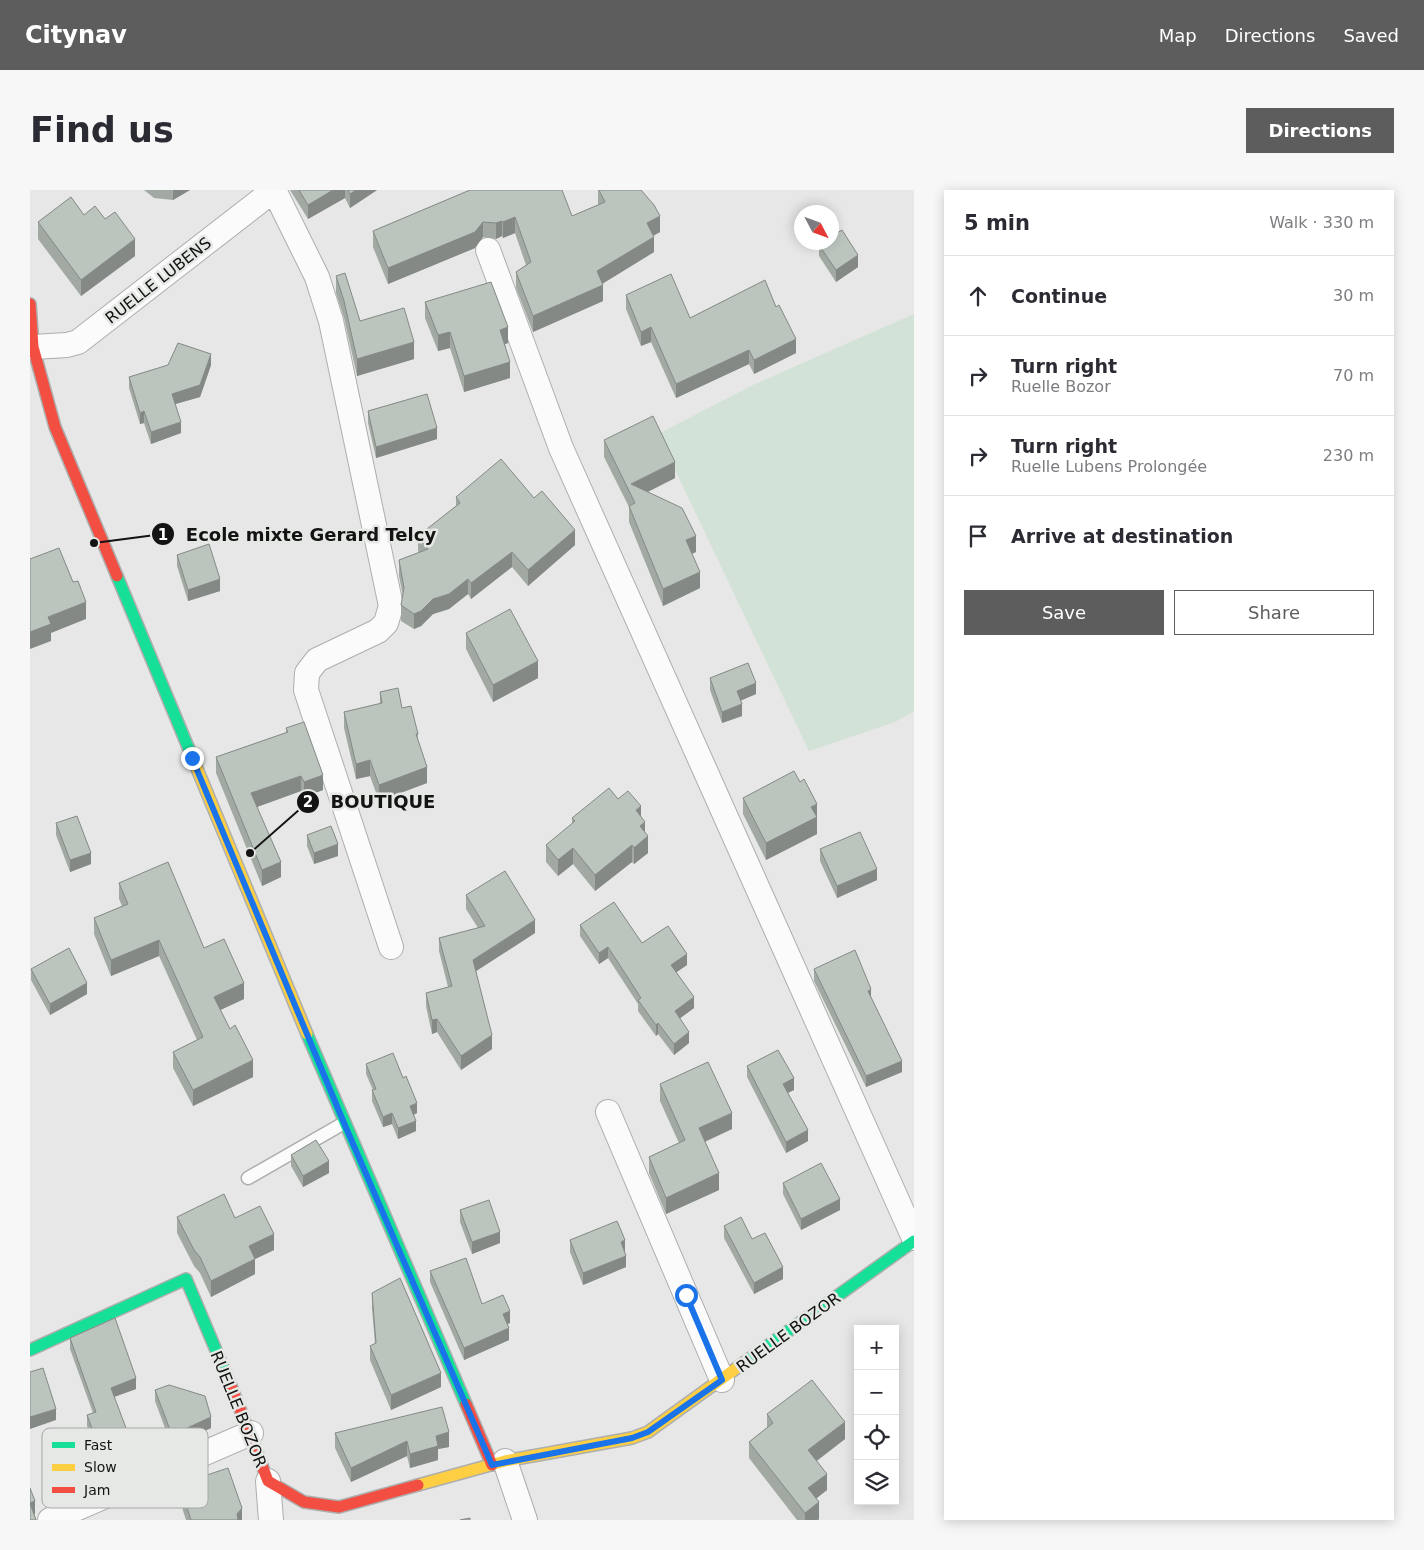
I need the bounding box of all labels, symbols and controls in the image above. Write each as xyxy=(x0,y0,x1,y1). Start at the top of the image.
text: Citynav xyxy=(25,21,127,49)
text: Map xyxy=(1159,25,1197,46)
text: Directions xyxy=(1225,25,1315,46)
text: Saved xyxy=(1343,25,1399,46)
button: Directions xyxy=(1246,108,1394,153)
text: Find us xyxy=(30,110,174,150)
north arrow xyxy=(794,205,839,250)
text: 5 min xyxy=(964,211,1030,235)
text: Walk · 330 m xyxy=(1269,213,1374,232)
street label: RUELLE LUBENS xyxy=(102,233,215,328)
icon: ahead xyxy=(964,282,992,310)
text: Continue xyxy=(1011,285,1107,307)
text: 30 m xyxy=(1333,286,1374,305)
text: Turn right xyxy=(1011,355,1117,377)
icon: right xyxy=(964,362,992,390)
text: 70 m xyxy=(1333,366,1374,385)
text: Ruelle Bozor xyxy=(1011,377,1111,396)
text: Turn right xyxy=(1011,435,1117,457)
icon: right xyxy=(964,442,992,470)
text: 230 m xyxy=(1323,446,1374,465)
text: Ruelle Lubens Prolongée xyxy=(1011,457,1207,476)
callout: Ecole mixte Gerard Telcy xyxy=(151,518,446,551)
icon: arrive xyxy=(964,522,992,550)
text: Ecole mixte Gerard Telcy xyxy=(186,524,436,545)
text: Arrive at destination xyxy=(1011,525,1233,547)
text: 1 xyxy=(158,526,168,544)
button: Save xyxy=(964,590,1164,635)
button: Share xyxy=(1174,590,1374,635)
route end xyxy=(181,747,204,770)
callout: BOUTIQUE xyxy=(295,786,445,819)
text: BOUTIQUE xyxy=(331,791,435,812)
text: 2 xyxy=(303,793,313,811)
route start xyxy=(675,1284,698,1307)
street label: RUELLE BOZOR xyxy=(733,1288,844,1377)
map controls xyxy=(854,1325,899,1505)
button: + xyxy=(854,1325,899,1370)
street label: RUELLE BOZOR xyxy=(207,1348,271,1470)
button: − xyxy=(854,1370,899,1415)
button: locate xyxy=(854,1415,899,1460)
legend xyxy=(42,1428,208,1508)
text: Fast xyxy=(84,1437,113,1453)
text: Slow xyxy=(84,1459,117,1475)
button: layers xyxy=(854,1460,899,1505)
text: Jam xyxy=(83,1482,110,1498)

